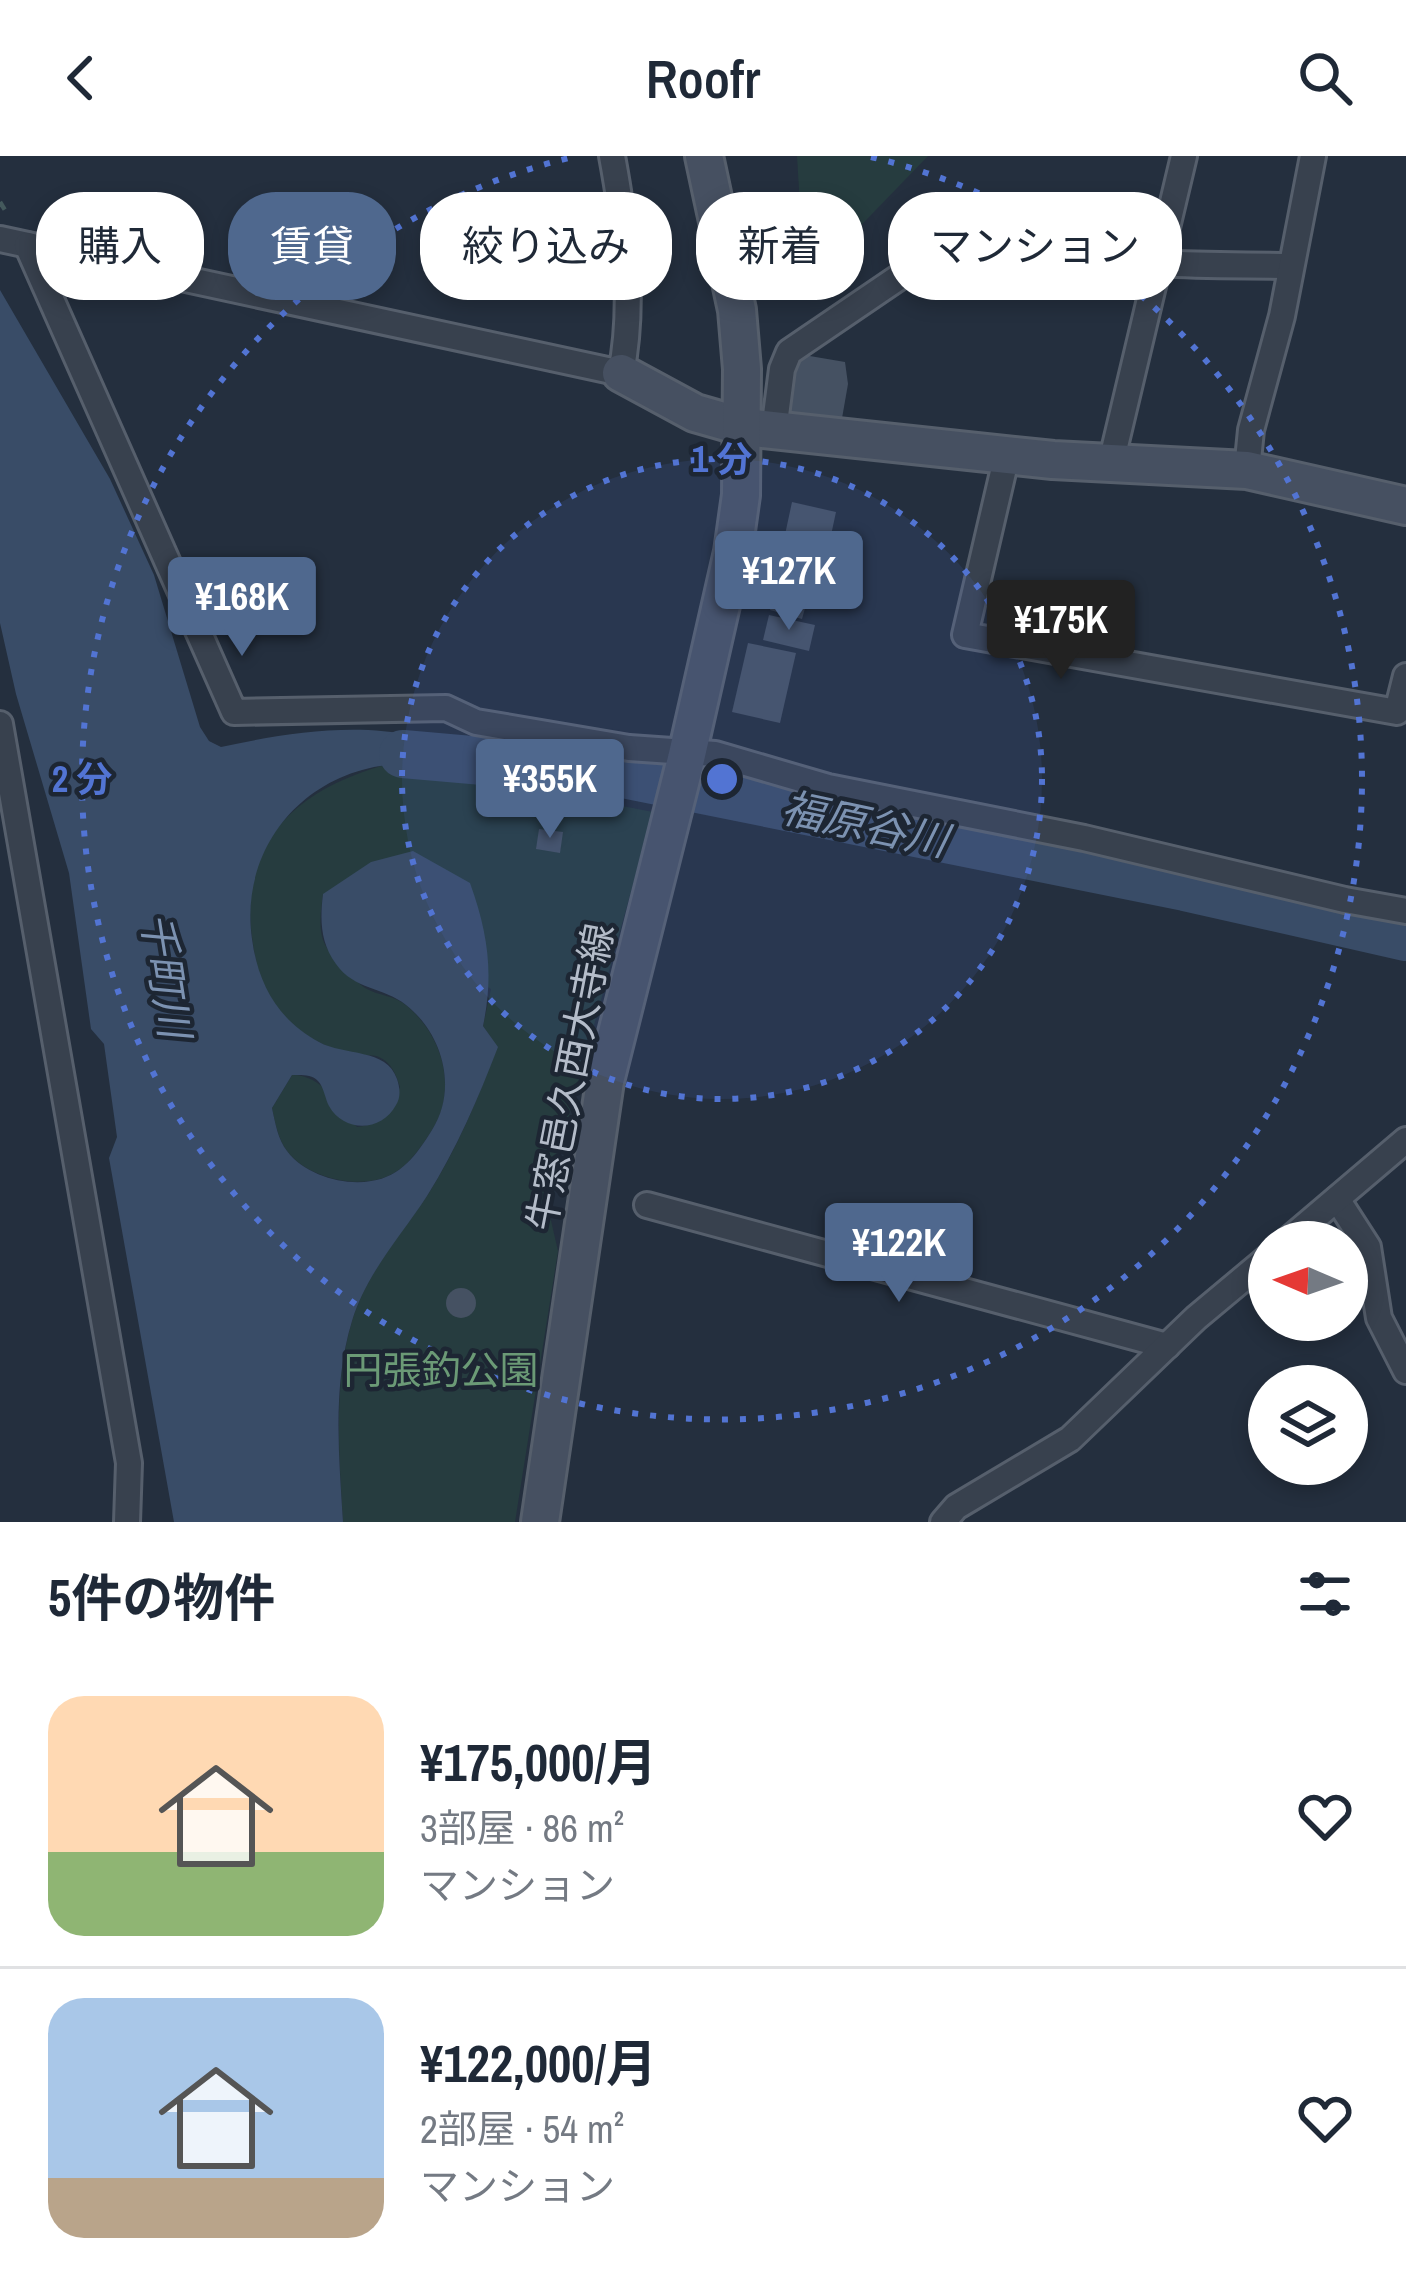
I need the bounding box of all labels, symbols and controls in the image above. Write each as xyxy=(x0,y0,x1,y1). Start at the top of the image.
text: Roofr xyxy=(646,42,760,115)
icon: back xyxy=(48,45,114,111)
icon: search xyxy=(1292,45,1358,111)
chip: 購入 xyxy=(36,192,204,300)
chip: 賃貸 xyxy=(228,192,396,300)
chip: 絞り込み xyxy=(420,192,672,300)
chip: 新着 xyxy=(696,192,864,300)
chip: マンション xyxy=(888,192,1182,300)
text: 1 分 xyxy=(692,435,752,483)
pin: ¥127K xyxy=(705,531,873,633)
text: ¥127K xyxy=(742,544,836,596)
pin: ¥168K xyxy=(158,557,326,659)
text: ¥168K xyxy=(195,570,289,622)
pin: ¥175K xyxy=(977,580,1145,682)
text: ¥175K xyxy=(1014,593,1108,645)
pin: ¥355K xyxy=(466,739,634,841)
text: ¥355K xyxy=(503,752,597,804)
text: 2 分 xyxy=(52,755,112,803)
centre of rings xyxy=(701,758,743,800)
water label: 福原谷川 xyxy=(777,779,957,870)
water label: 千町川 xyxy=(128,908,204,1046)
street label: 牛窓邑久西大寺線 xyxy=(515,919,625,1235)
pin: ¥122K xyxy=(815,1203,983,1305)
text: ¥122K xyxy=(852,1216,946,1268)
north arrow xyxy=(1248,1221,1368,1341)
map controls xyxy=(1248,1221,1368,1485)
park label: 円張釣公園 xyxy=(343,1344,539,1396)
button: layers xyxy=(1248,1365,1368,1485)
icon: filters xyxy=(1292,1561,1358,1627)
text: 5件の物件 xyxy=(48,1563,275,1632)
text: ¥175,000/月 xyxy=(420,1728,657,1797)
icon: home xyxy=(144,1744,288,1888)
icon: heart xyxy=(1292,1783,1358,1849)
text: 3部屋 · 86 m² xyxy=(420,1802,624,1854)
text: マンション xyxy=(420,1859,615,1911)
text: ¥122,000/月 xyxy=(420,2029,657,2098)
icon: home xyxy=(144,2046,288,2190)
icon: heart xyxy=(1292,2085,1358,2151)
text: 2部屋 · 54 m² xyxy=(420,2103,624,2155)
text: マンション xyxy=(420,2160,615,2212)

